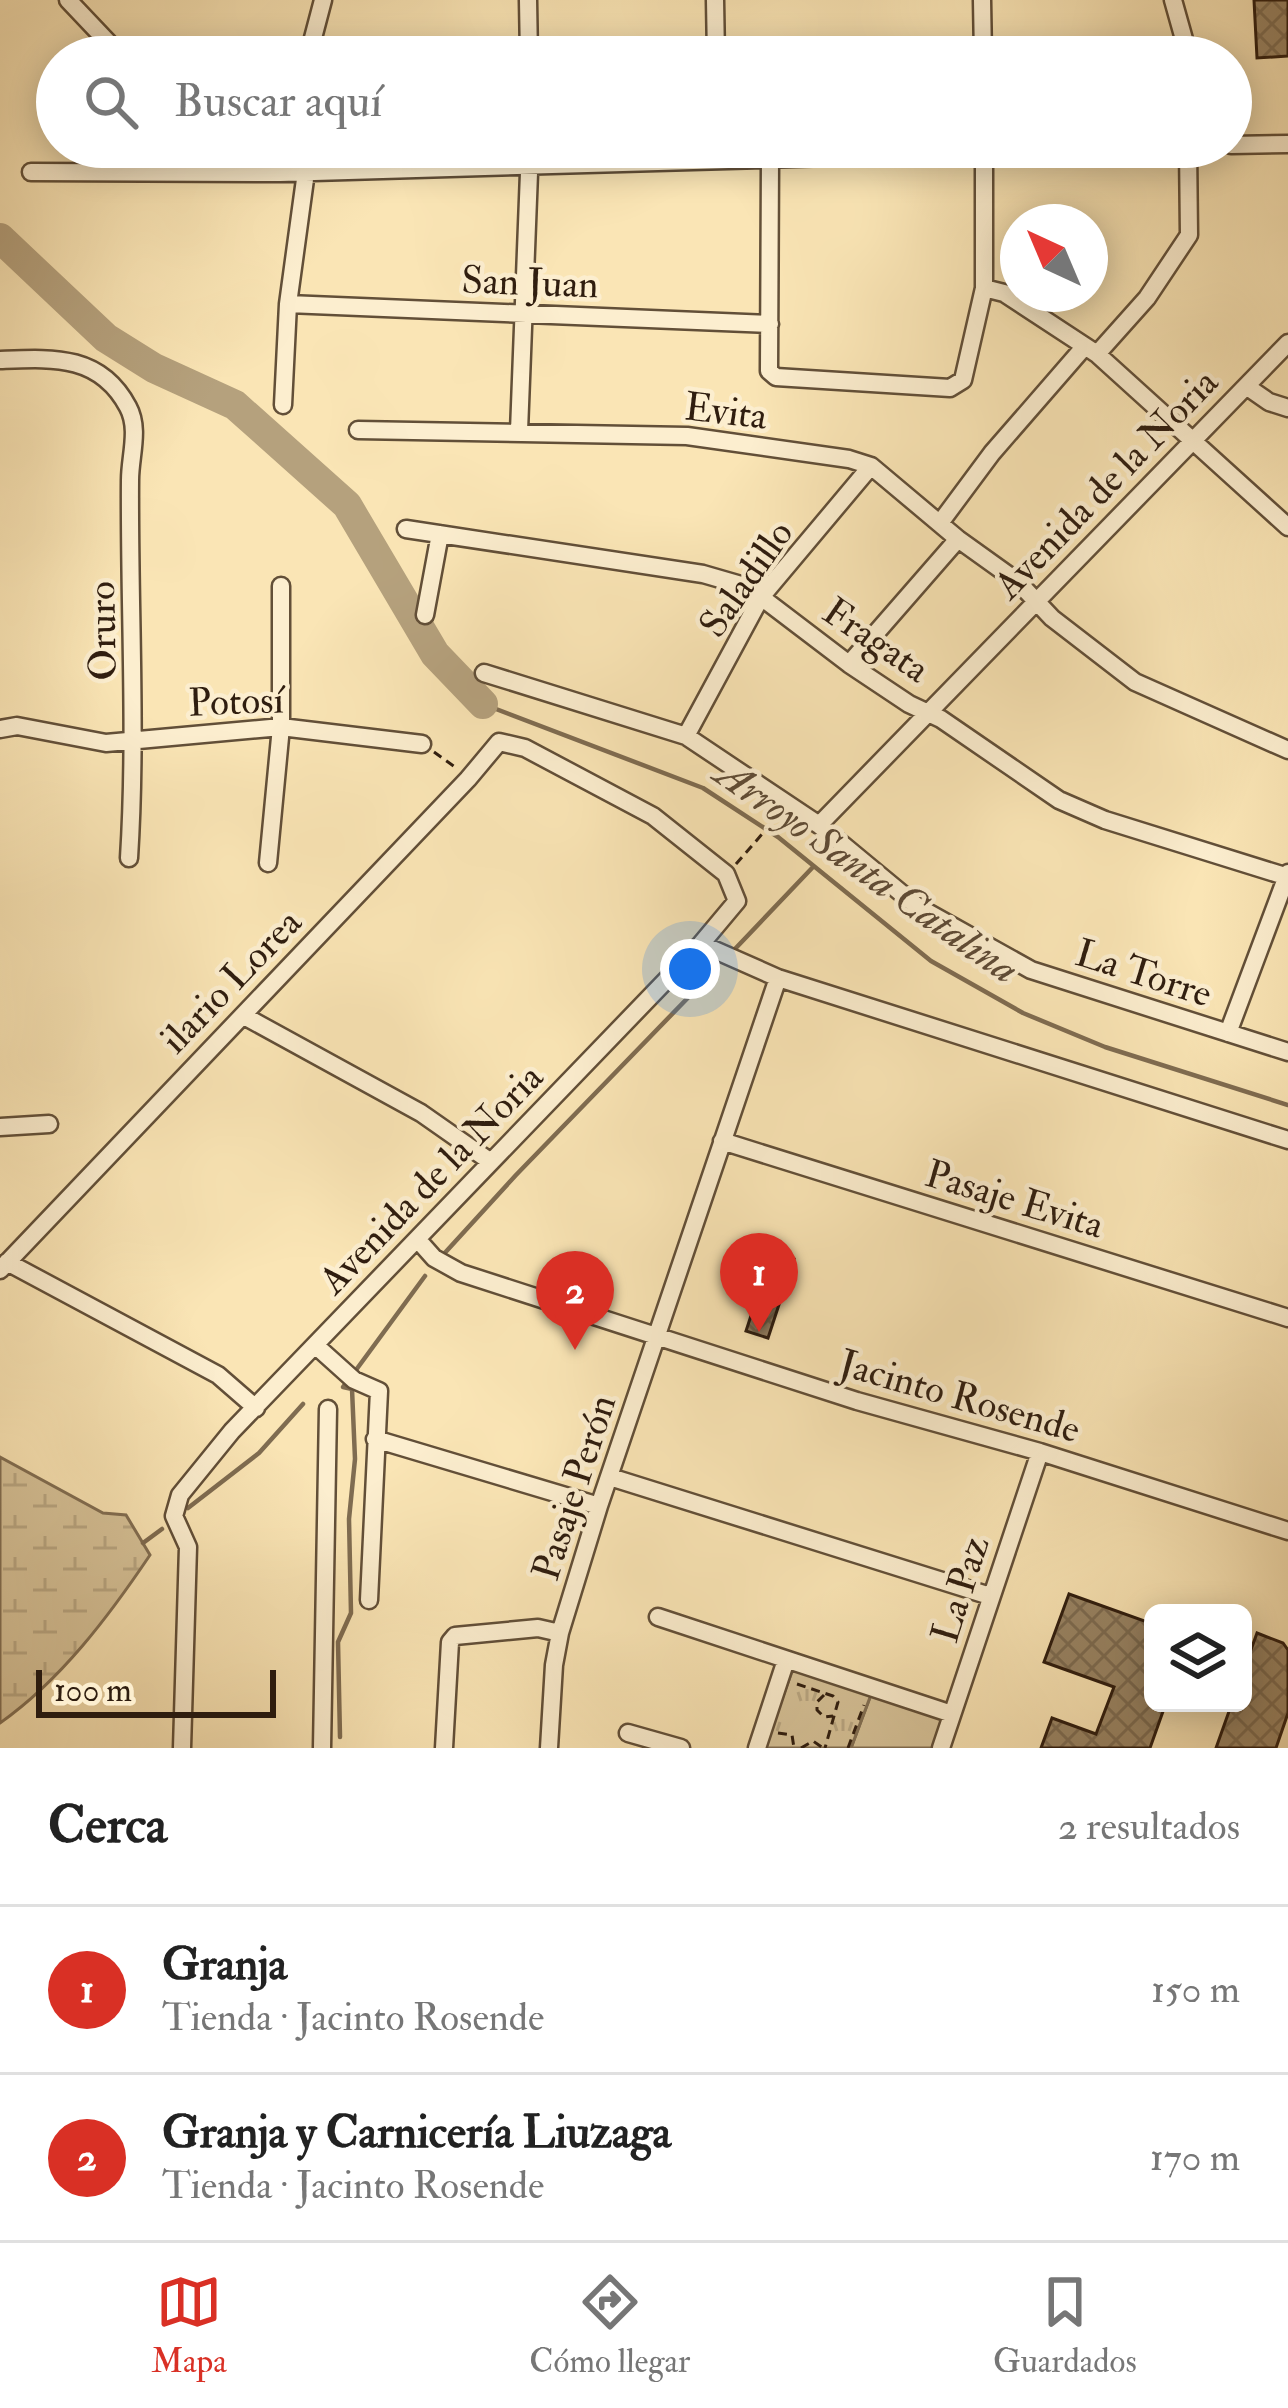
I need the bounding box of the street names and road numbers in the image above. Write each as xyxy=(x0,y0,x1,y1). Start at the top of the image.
street label: San Juan xyxy=(460,256,599,309)
street label: Avenida de la Noria xyxy=(983,358,1229,610)
street label: Evita xyxy=(682,382,771,441)
street label: Saladillo xyxy=(688,511,804,647)
street label: Oruro xyxy=(77,581,128,681)
street label: Fragata xyxy=(814,587,940,694)
street label: Potosí xyxy=(187,675,287,728)
street label: ilario Lorea xyxy=(150,898,313,1064)
street label: La Torre xyxy=(1069,928,1218,1018)
street label: Avenida de la Noria xyxy=(308,1053,554,1305)
street label: Pasaje Evita xyxy=(920,1149,1111,1250)
street label: Jacinto Rosende xyxy=(833,1338,1085,1454)
street label: Pasaje Perón xyxy=(521,1388,627,1586)
street label: La Paz xyxy=(920,1530,1001,1649)

